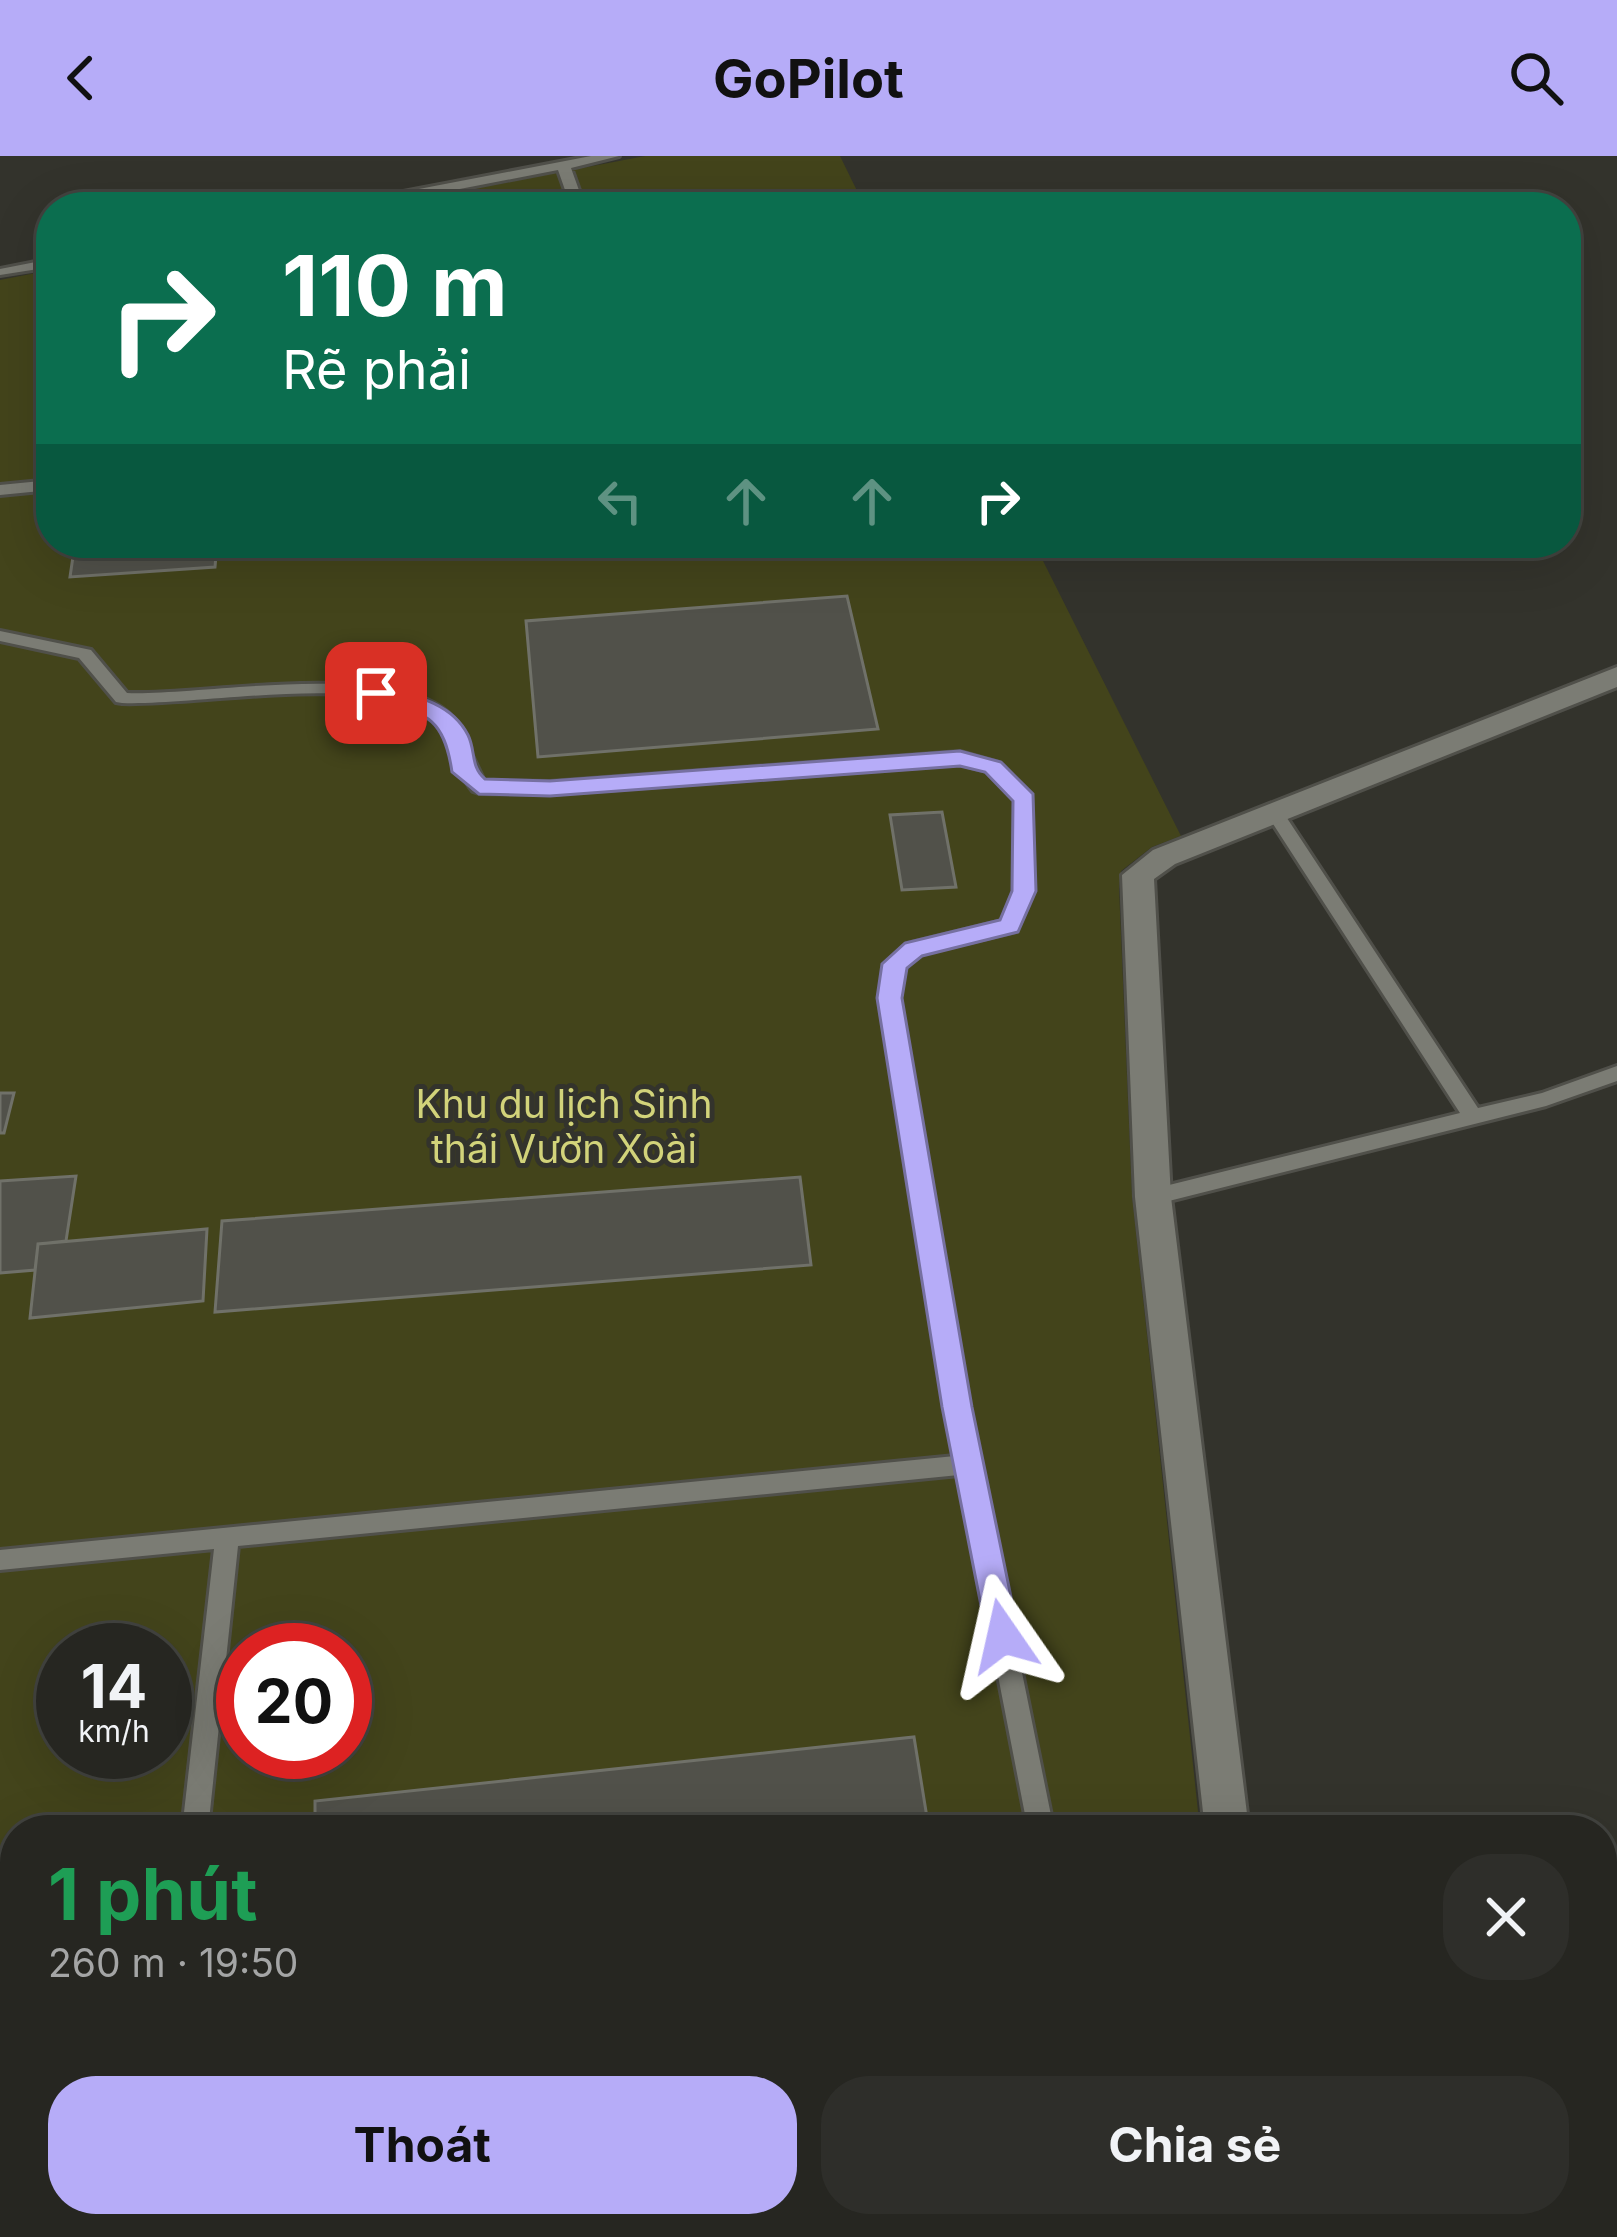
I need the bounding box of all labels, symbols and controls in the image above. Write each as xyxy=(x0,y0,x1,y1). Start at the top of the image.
icon: back xyxy=(48,45,114,111)
icon: search xyxy=(1503,45,1569,111)
text: GoPilot xyxy=(713,46,904,111)
text: 110 m xyxy=(282,235,508,336)
icon: right xyxy=(84,240,240,396)
text: Rẽ phải xyxy=(282,337,471,402)
icon: left xyxy=(587,468,653,534)
icon: ahead xyxy=(713,468,779,534)
icon: ahead xyxy=(839,468,905,534)
icon: right xyxy=(965,468,1031,534)
pin xyxy=(325,642,427,744)
icon: arrive xyxy=(343,660,409,726)
park label: Khu du lịch Sinh thái Vườn Xoài xyxy=(416,1080,712,1172)
position arrow xyxy=(940,1573,1066,1699)
speed limit sign: 20 xyxy=(216,1623,372,1779)
text: 14 xyxy=(81,1650,147,1722)
text: km/h xyxy=(78,1713,150,1749)
text: 1 phút xyxy=(48,1850,258,1937)
button: close xyxy=(1443,1854,1569,1980)
text: 260 m · 19:50 xyxy=(48,1939,298,1986)
button: Thoát xyxy=(48,2076,797,2214)
button: Chia sẻ xyxy=(821,2076,1569,2214)

